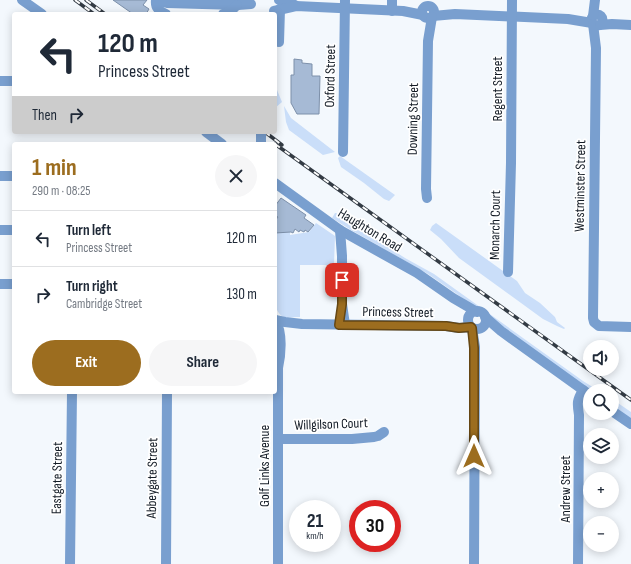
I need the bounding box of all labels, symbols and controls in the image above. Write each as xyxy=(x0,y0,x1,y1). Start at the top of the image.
text: 120 m xyxy=(98,27,158,60)
icon: left xyxy=(32,28,84,80)
street label: Oxford Street xyxy=(321,44,339,108)
street label: Regent Street xyxy=(489,56,506,122)
text: Princess Street xyxy=(98,61,190,82)
street label: Downing Street xyxy=(404,83,422,155)
icon: right xyxy=(65,104,87,126)
text: Then xyxy=(32,106,57,125)
street label: Westminster Street xyxy=(571,140,589,232)
text: 1 min xyxy=(32,153,77,182)
button: close xyxy=(215,155,257,197)
text: 290 m · 08:25 xyxy=(32,183,91,199)
street label: Monarch Court xyxy=(486,190,504,260)
street label: Haughton Road xyxy=(335,204,405,256)
text: Turn left xyxy=(66,221,111,240)
icon: left xyxy=(32,228,54,250)
text: 120 m xyxy=(227,229,257,248)
text: Princess Street xyxy=(66,240,132,256)
pin xyxy=(325,263,359,297)
icon: arrive xyxy=(331,269,353,291)
text: Turn right xyxy=(66,277,118,296)
icon: right xyxy=(32,284,54,306)
text: 130 m xyxy=(227,285,257,304)
text: Cambridge Street xyxy=(66,296,142,312)
street label: Princess Street xyxy=(362,303,434,321)
button: Exit xyxy=(32,340,141,386)
button: Share xyxy=(149,340,257,386)
map controls xyxy=(583,340,619,552)
button: sound xyxy=(583,340,619,376)
button: search xyxy=(583,384,619,420)
street label: Willgilson Court xyxy=(294,414,368,434)
street label: Golf Links Avenue xyxy=(256,425,273,507)
button: layers xyxy=(583,428,619,464)
position arrow xyxy=(453,435,495,477)
street label: Abbeygate Street xyxy=(143,437,161,520)
street label: Eastgate Street xyxy=(48,442,66,514)
street label: Andrew Street xyxy=(557,455,574,524)
button: + xyxy=(583,472,619,508)
speed limit sign: 30 xyxy=(349,500,401,552)
text: 21 xyxy=(307,509,323,533)
button: − xyxy=(583,516,619,552)
text: km/h xyxy=(306,530,324,542)

